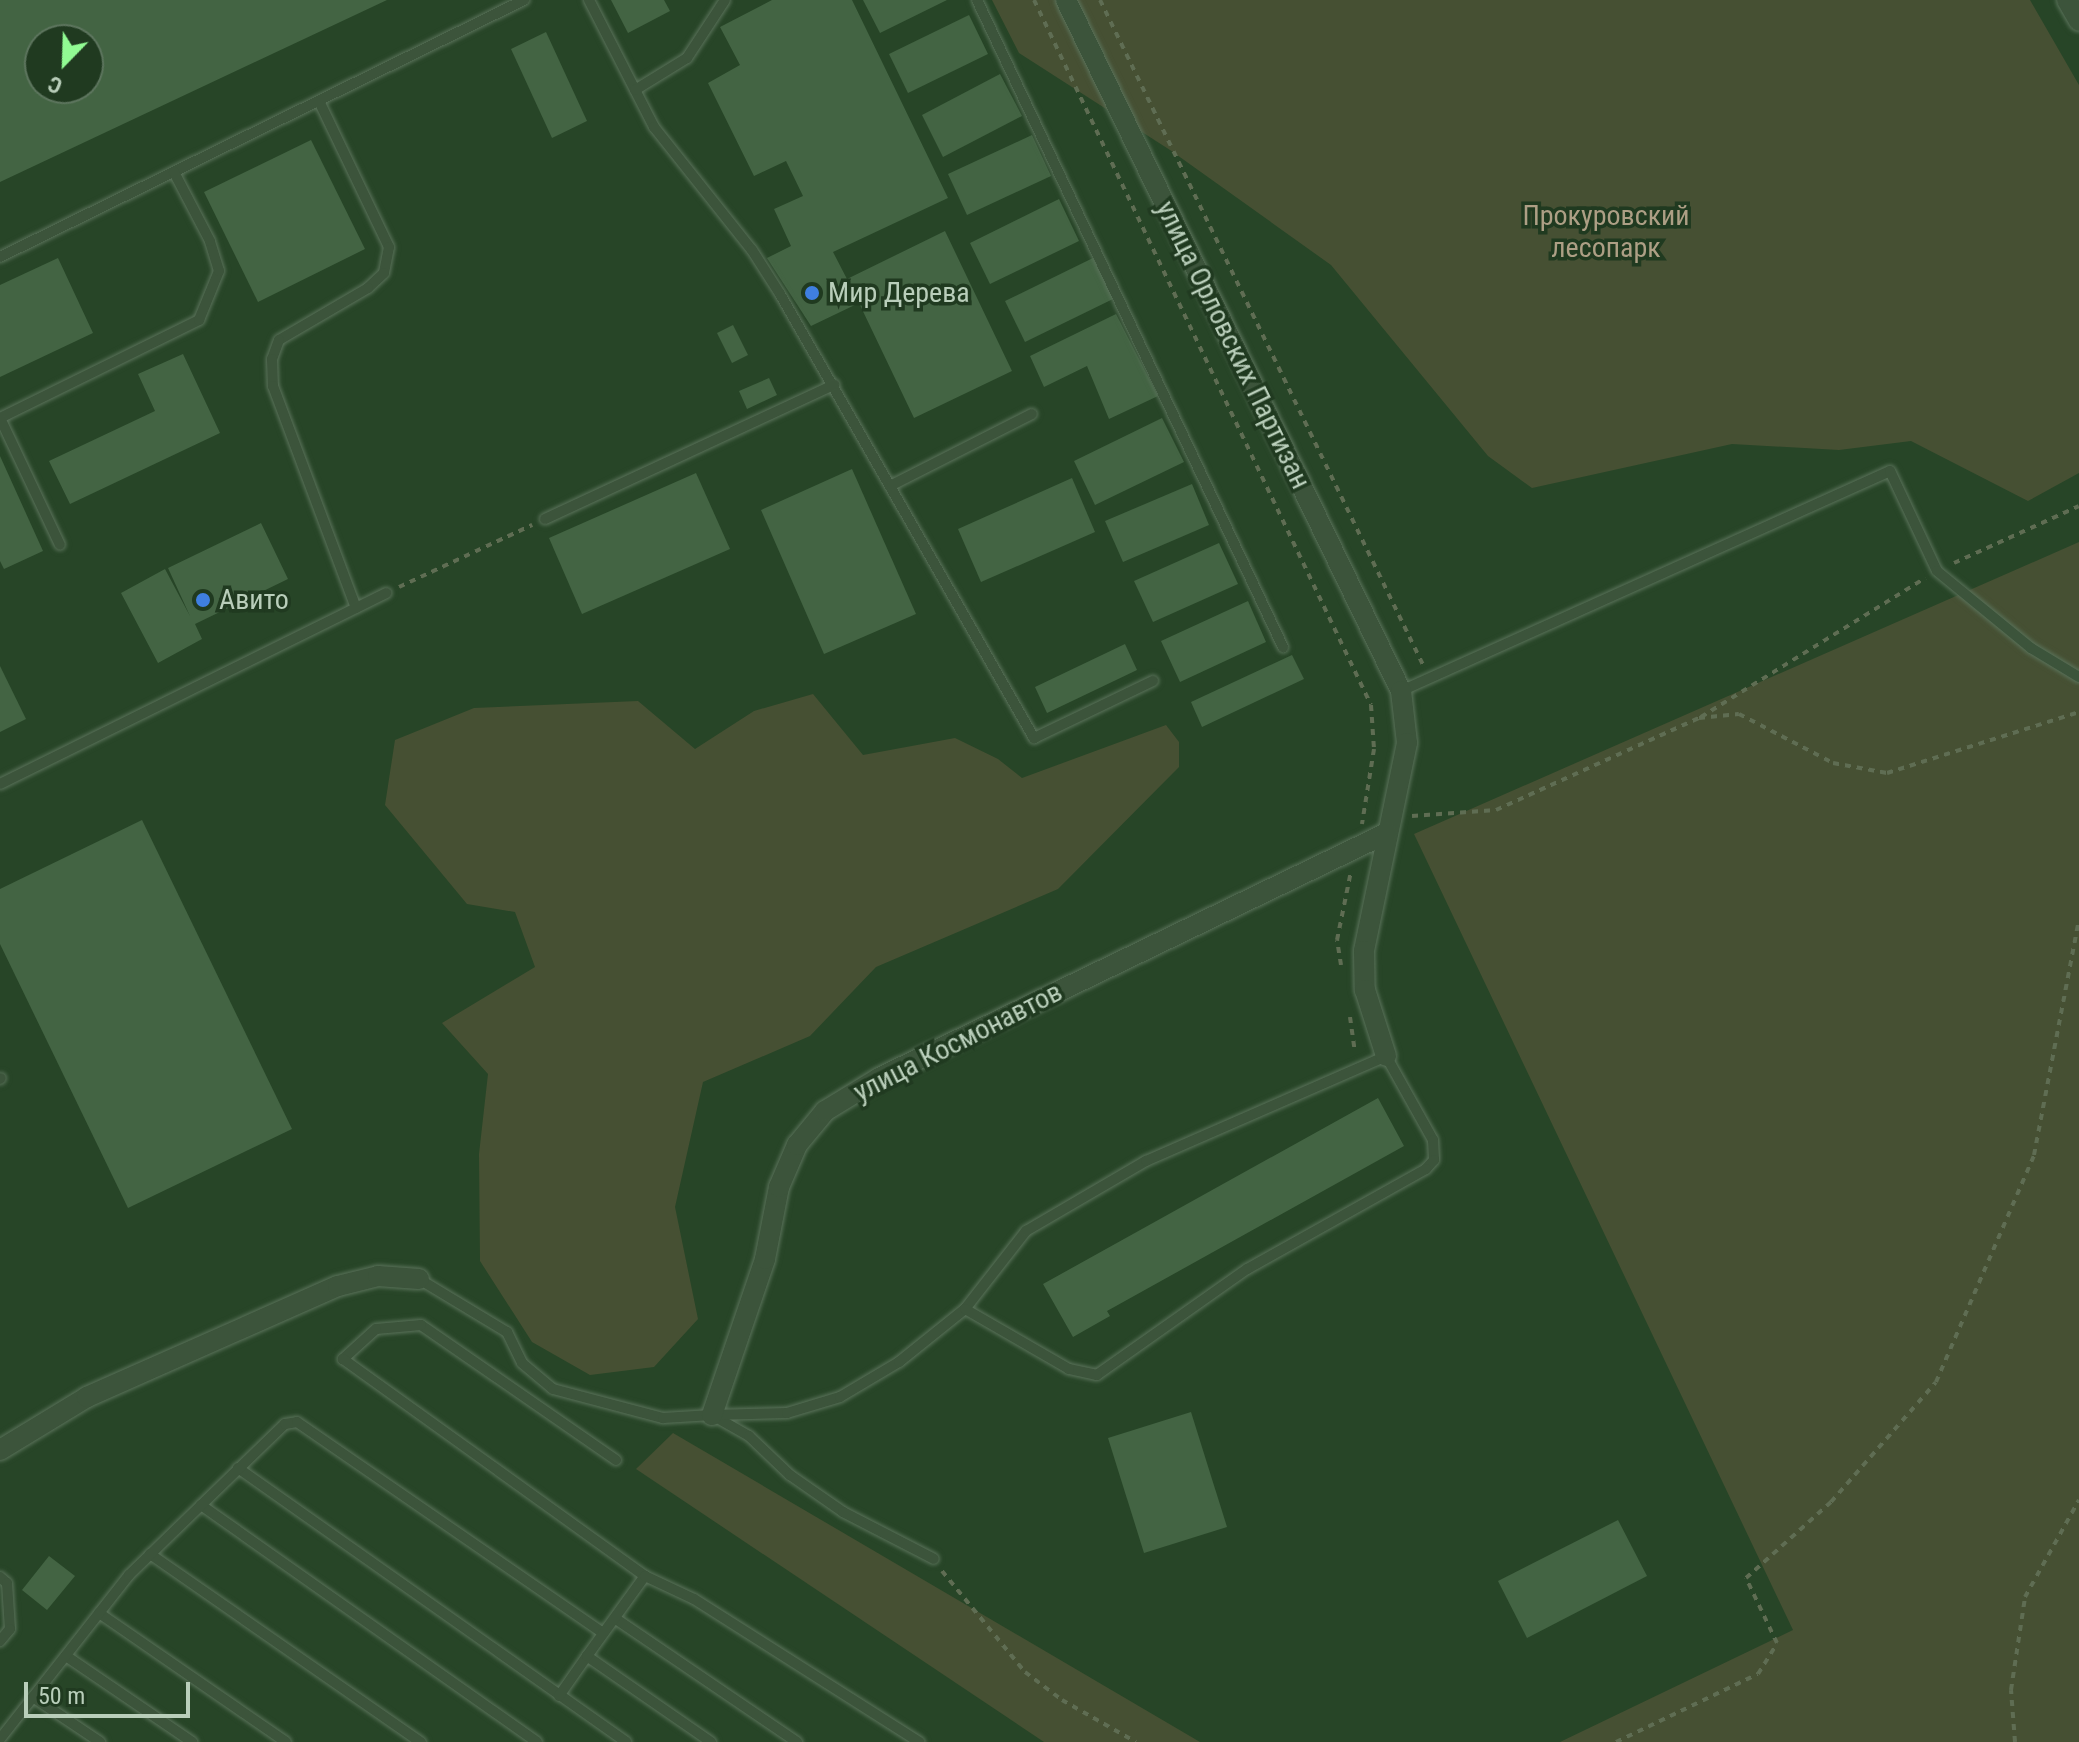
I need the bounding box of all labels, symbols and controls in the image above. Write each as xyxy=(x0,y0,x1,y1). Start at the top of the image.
north arrow xyxy=(24,24,104,104)
text: С xyxy=(45,71,66,99)
street label: улица Орловских Партизан xyxy=(1149,196,1317,494)
park label: Прокуровский лесопарк xyxy=(1522,199,1690,265)
place label: Мир Дерева xyxy=(828,276,970,310)
marker: Мир Дерева xyxy=(803,284,821,302)
place label: Авито xyxy=(219,583,289,617)
marker: Авито xyxy=(194,591,212,609)
street label: улица Космонавтов xyxy=(848,975,1068,1109)
scale bar xyxy=(28,1666,194,1716)
text: 50 m xyxy=(38,1682,85,1710)

